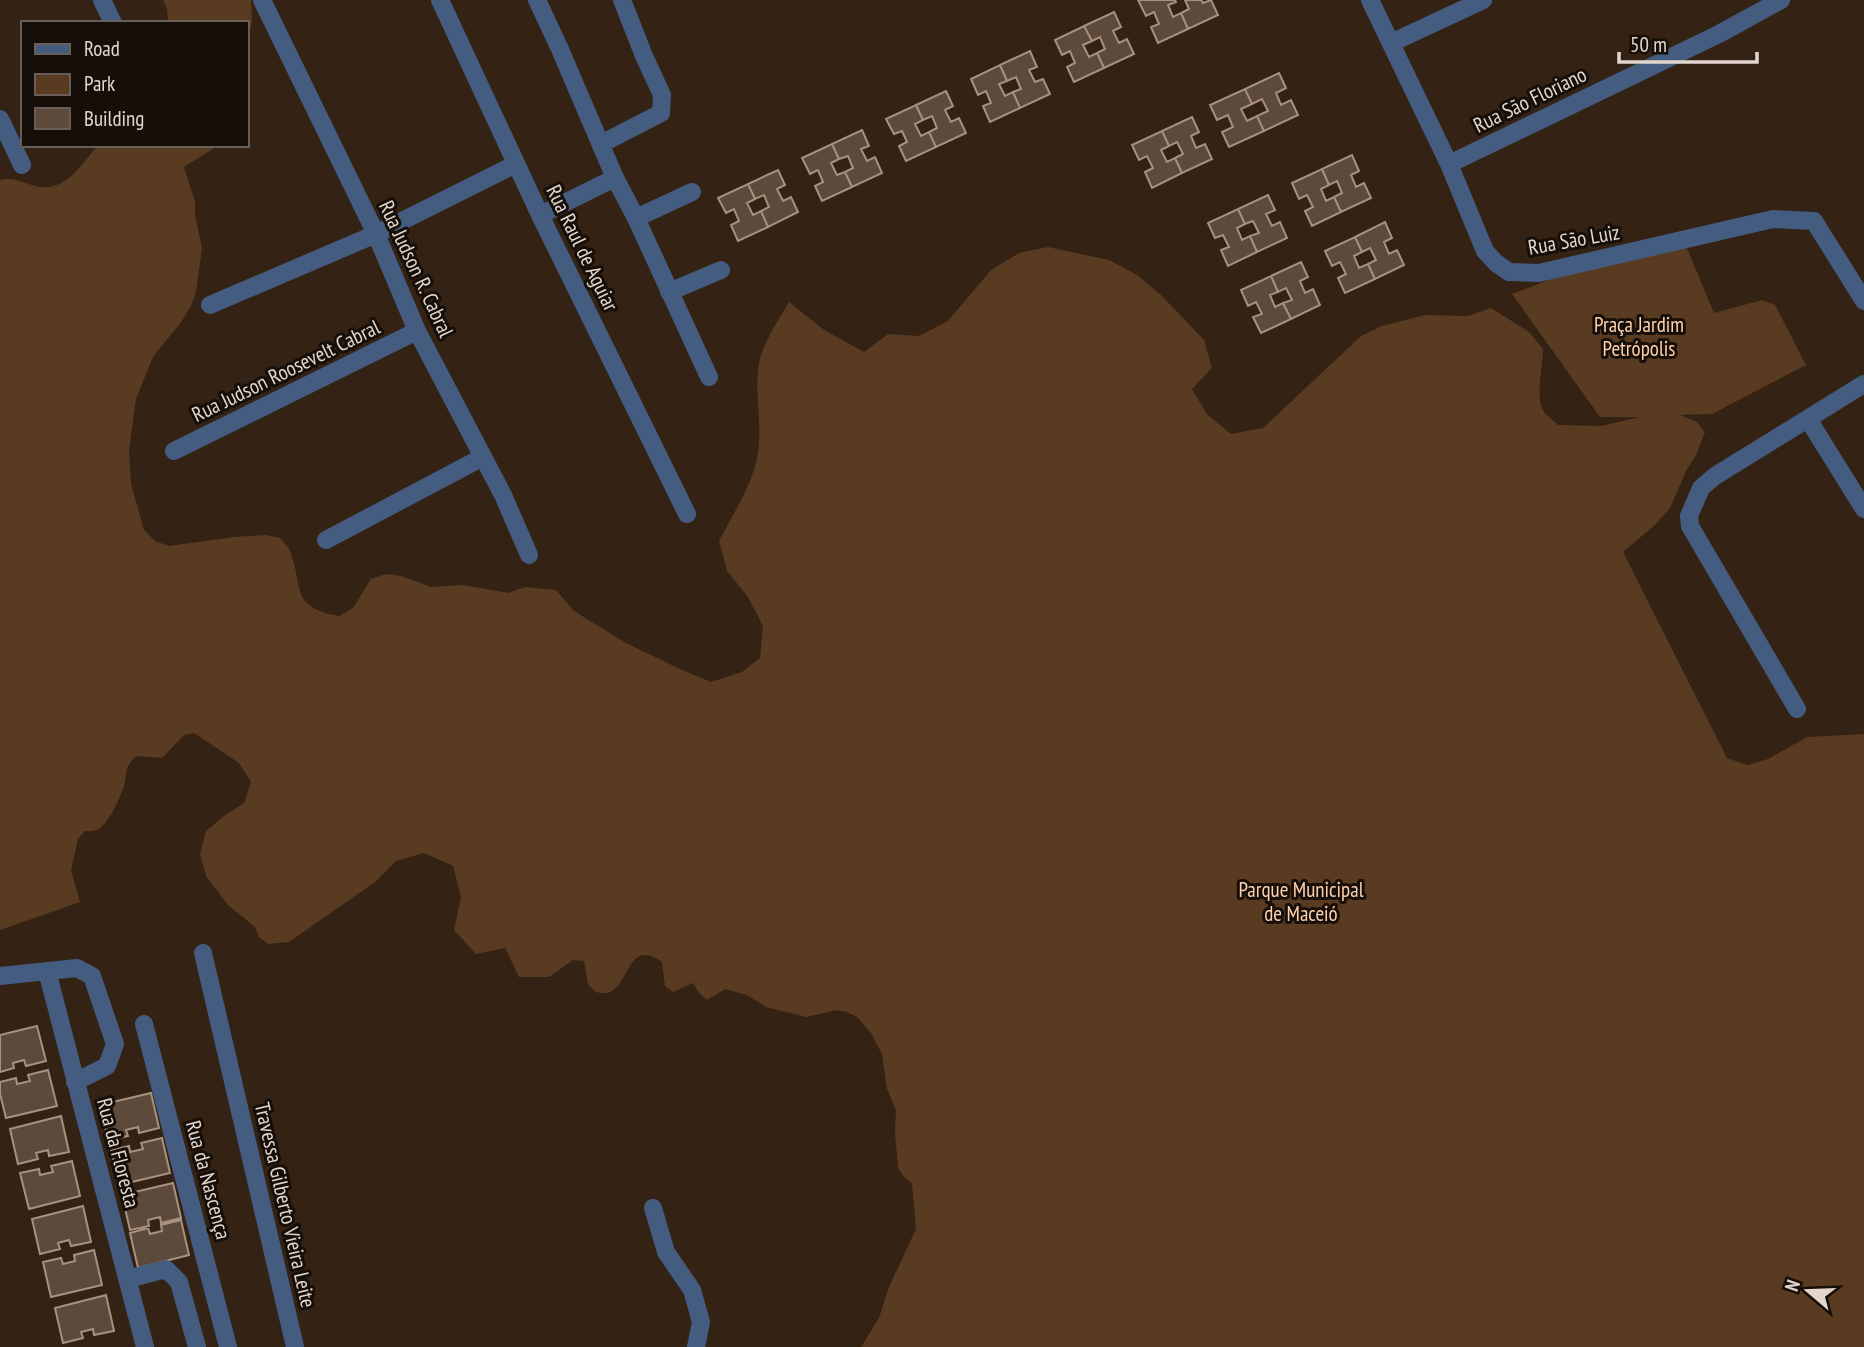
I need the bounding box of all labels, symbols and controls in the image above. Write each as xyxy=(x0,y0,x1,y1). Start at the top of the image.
legend xyxy=(21,21,248,147)
scale bar xyxy=(1619,21,1757,65)
text: 50 m xyxy=(1630,31,1667,58)
text: Road xyxy=(84,35,120,62)
street label: Rua São Floriano xyxy=(1469,61,1591,139)
text: Park xyxy=(84,70,115,97)
text: Building xyxy=(84,105,144,132)
street label: Rua Raul de Aguiar xyxy=(540,180,625,316)
street label: Rua Judson R. Cabral xyxy=(373,196,460,342)
street label: Rua São Luiz xyxy=(1526,218,1622,261)
park label: Praça Jardim Petrópolis xyxy=(1594,311,1684,362)
street label: Rua Judson Roosevelt Cabral xyxy=(187,313,384,428)
park label: Parque Municipal de Maceió xyxy=(1238,876,1364,927)
street label: Rua da Floresta xyxy=(91,1095,146,1211)
street label: Travessa Gilberto Vieira Leite xyxy=(249,1100,322,1310)
street label: Rua da Nascença xyxy=(180,1118,237,1242)
north arrow xyxy=(1773,1256,1843,1326)
text: N xyxy=(1779,1277,1805,1294)

